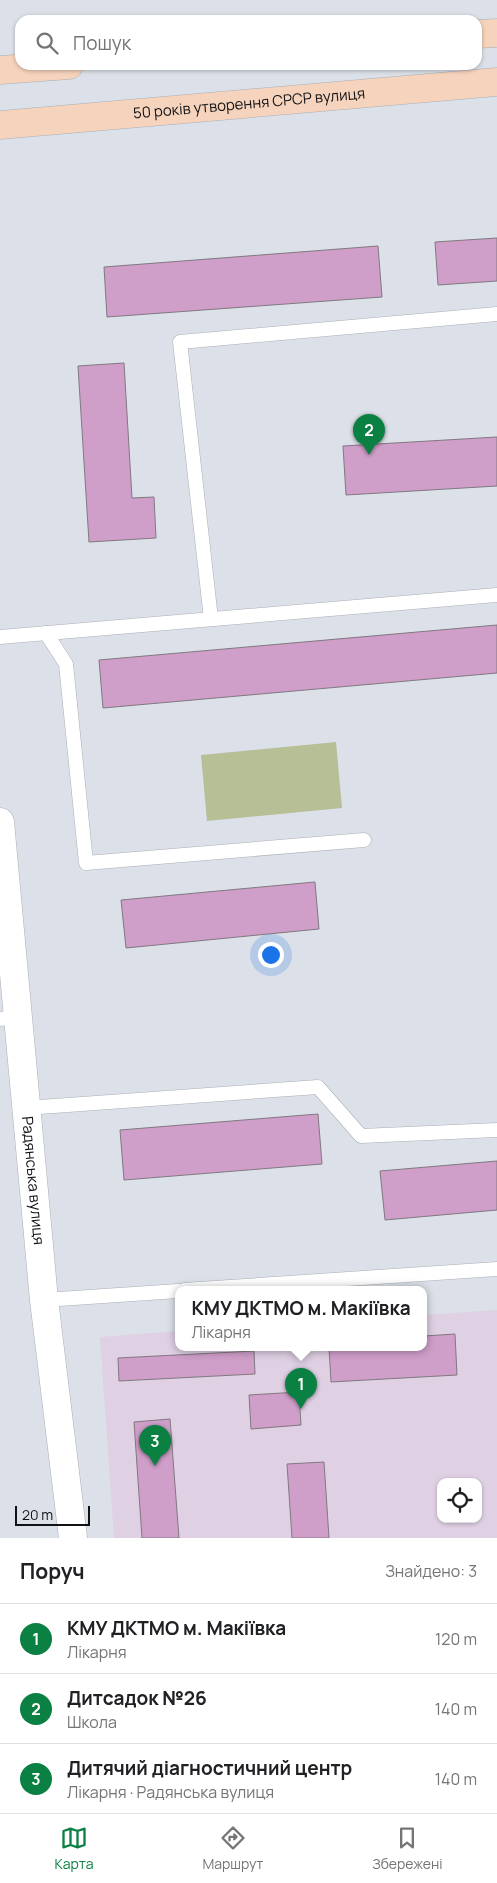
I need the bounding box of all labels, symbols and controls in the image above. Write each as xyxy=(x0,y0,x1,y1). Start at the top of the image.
search box xyxy=(15,15,482,70)
icon: search xyxy=(33,29,61,57)
text: Пошук xyxy=(73,30,131,56)
street label: 50 років утворення СРСР вулиця xyxy=(132,82,366,123)
pin: 2 xyxy=(353,414,385,455)
your location xyxy=(258,942,284,968)
street label: Радянська вулиця xyxy=(17,1115,50,1246)
popup xyxy=(175,1286,427,1351)
text: КМУ ДКТМО м. Макіївка xyxy=(191,1295,411,1321)
text: Лікарня xyxy=(191,1321,251,1343)
pin: 1 xyxy=(285,1368,317,1409)
pin: 3 xyxy=(139,1425,171,1466)
map controls xyxy=(437,1478,482,1523)
button: locate xyxy=(437,1478,482,1523)
scale bar xyxy=(15,1503,90,1526)
text: 20 m xyxy=(22,1505,53,1524)
text: Поруч xyxy=(20,1557,85,1585)
text: Знайдено: 3 xyxy=(385,1560,477,1582)
text: КМУ ДКТМО м. Макіївка xyxy=(67,1615,286,1641)
text: 1 xyxy=(32,1628,40,1650)
text: 120 m xyxy=(435,1628,477,1650)
text: Лікарня xyxy=(67,1641,127,1663)
text: Дитсадок №26 xyxy=(67,1685,207,1711)
text: 2 xyxy=(31,1698,41,1720)
text: 140 m xyxy=(435,1698,477,1720)
text: Школа xyxy=(67,1711,117,1733)
text: Дитячий діагностичний центр xyxy=(67,1755,352,1781)
text: 3 xyxy=(31,1768,41,1790)
text: 140 m xyxy=(435,1768,477,1790)
text: Лікарня · Радянська вулиця xyxy=(67,1781,274,1803)
tab: Карта xyxy=(54,1824,93,1873)
tab: Маршрут xyxy=(202,1824,263,1873)
tab: Збережені xyxy=(372,1824,442,1873)

